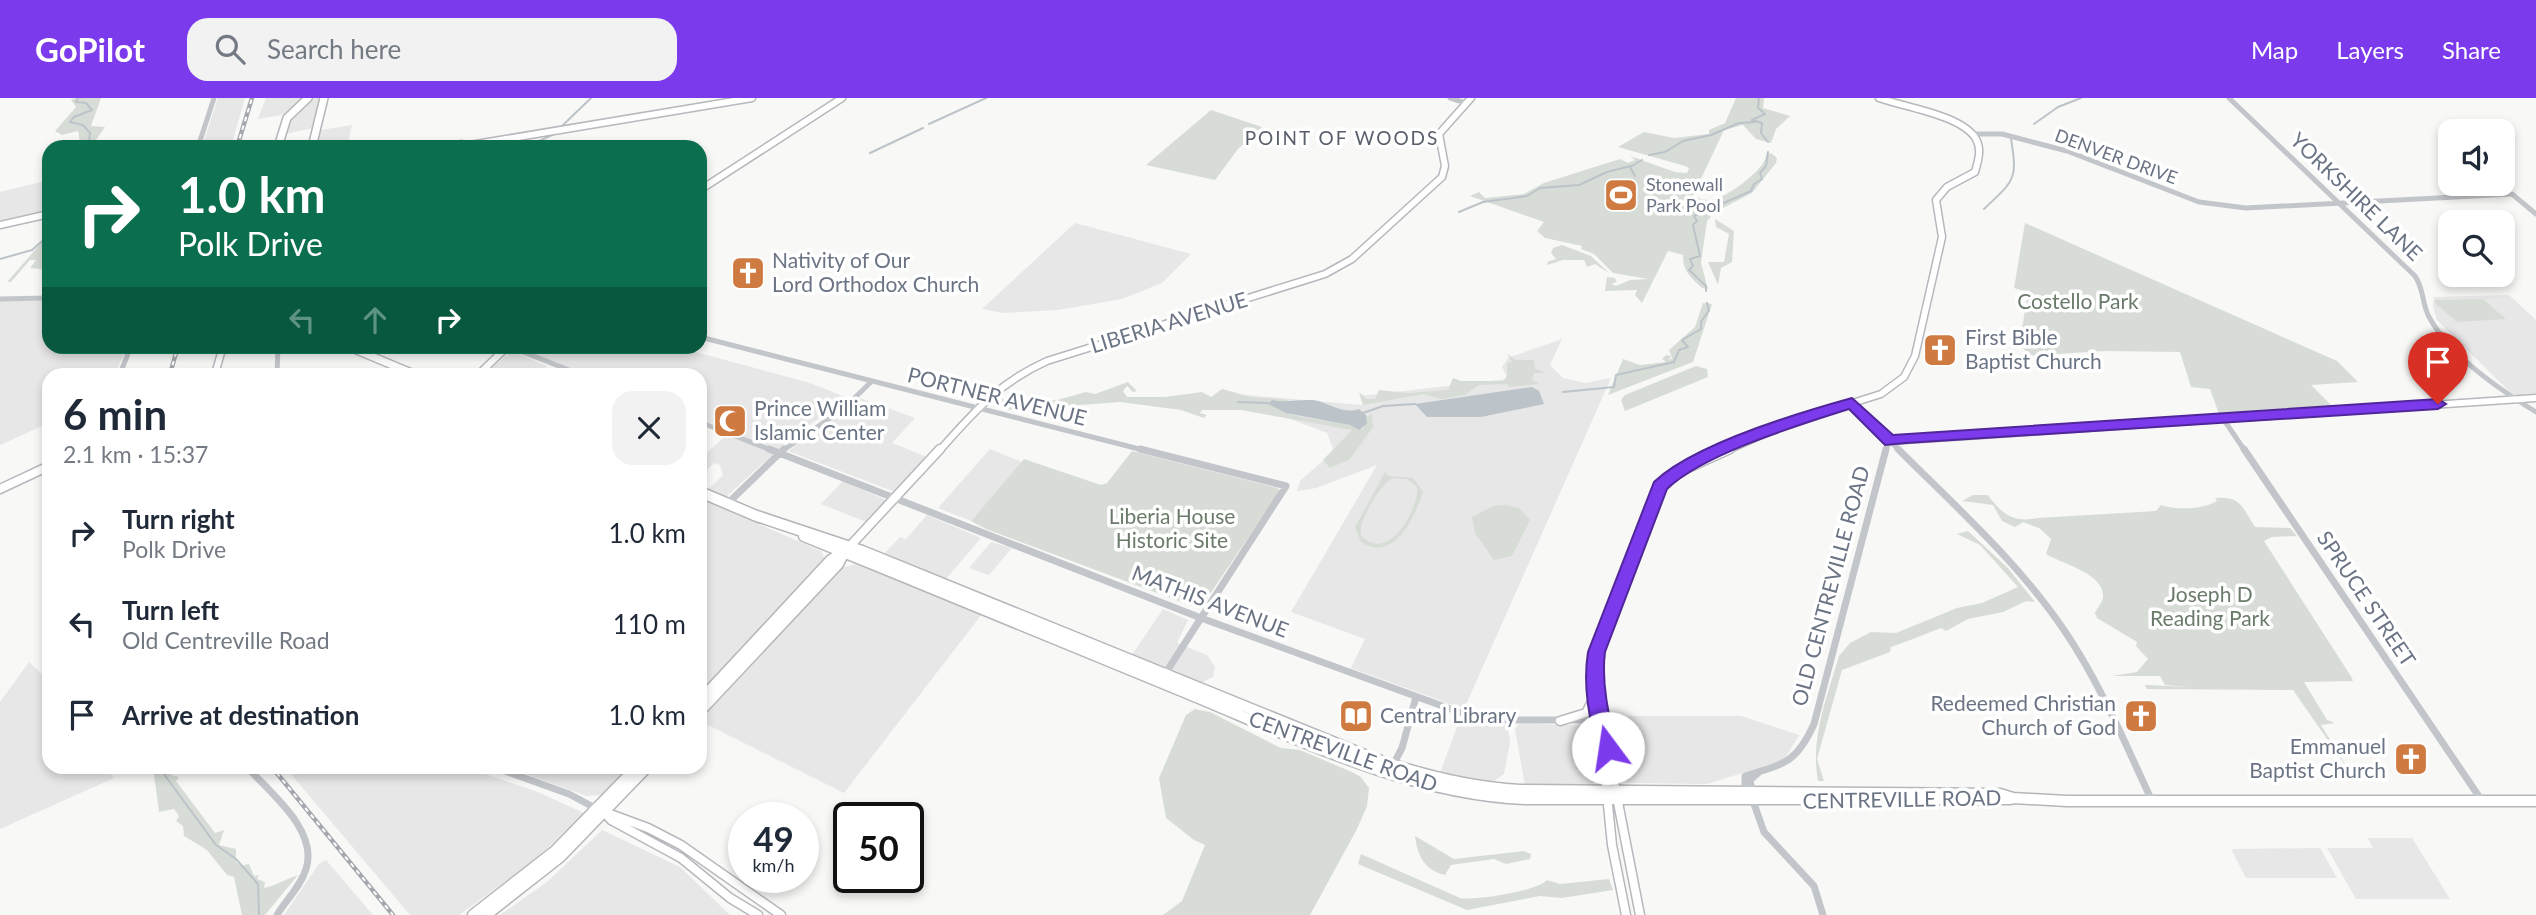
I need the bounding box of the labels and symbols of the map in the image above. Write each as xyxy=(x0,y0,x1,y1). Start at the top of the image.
street label: DENVER DRIVE xyxy=(2052,124,2181,188)
district label: POINT OF WOODS xyxy=(1245,126,1439,149)
street label: YORKSHIRE LANE xyxy=(2286,127,2428,265)
place label: Stonewall Park Pool xyxy=(1646,173,1723,216)
sports icon: Stonewall Park Pool xyxy=(1602,176,1640,214)
place label: Nativity of Our Lord Orthodox Church xyxy=(772,247,979,296)
church icon: Nativity of Our Lord Orthodox Church xyxy=(729,254,767,292)
street label: LIBERIA AVENUE xyxy=(1087,286,1250,357)
park label: Costello Park xyxy=(2017,288,2139,313)
place label: First Bible Baptist Church xyxy=(1965,324,2102,373)
church icon: First Bible Baptist Church xyxy=(1921,331,1959,369)
pin xyxy=(2408,332,2468,404)
street label: PORTNER AVENUE xyxy=(905,361,1089,430)
place label: Prince William Islamic Center xyxy=(754,395,886,444)
mosque icon: Prince William Islamic Center xyxy=(711,402,749,440)
street label: OLD CENTREVILLE ROAD xyxy=(1785,463,1874,708)
park label: Liberia House Historic Site xyxy=(1109,503,1235,552)
street label: SPRUCE STREET xyxy=(2313,526,2422,671)
street label: MATHIS AVENUE xyxy=(1129,559,1292,642)
park label: Joseph D Reading Park xyxy=(2150,581,2270,630)
place label: Redeemed Christian Church of God xyxy=(1930,690,2116,739)
library icon: Central Library xyxy=(1337,697,1375,735)
church icon: Redeemed Christian Church of God xyxy=(2122,697,2160,735)
place label: Central Library xyxy=(1380,702,1516,727)
street label: CENTREVILLE ROAD xyxy=(1246,705,1441,796)
position arrow xyxy=(1571,711,1645,785)
place label: Emmanuel Baptist Church xyxy=(2249,733,2386,782)
church icon: Emmanuel Baptist Church xyxy=(2392,740,2430,778)
street label: CENTREVILLE ROAD xyxy=(1802,784,2002,813)
speed limit sign: 50 xyxy=(833,802,924,893)

